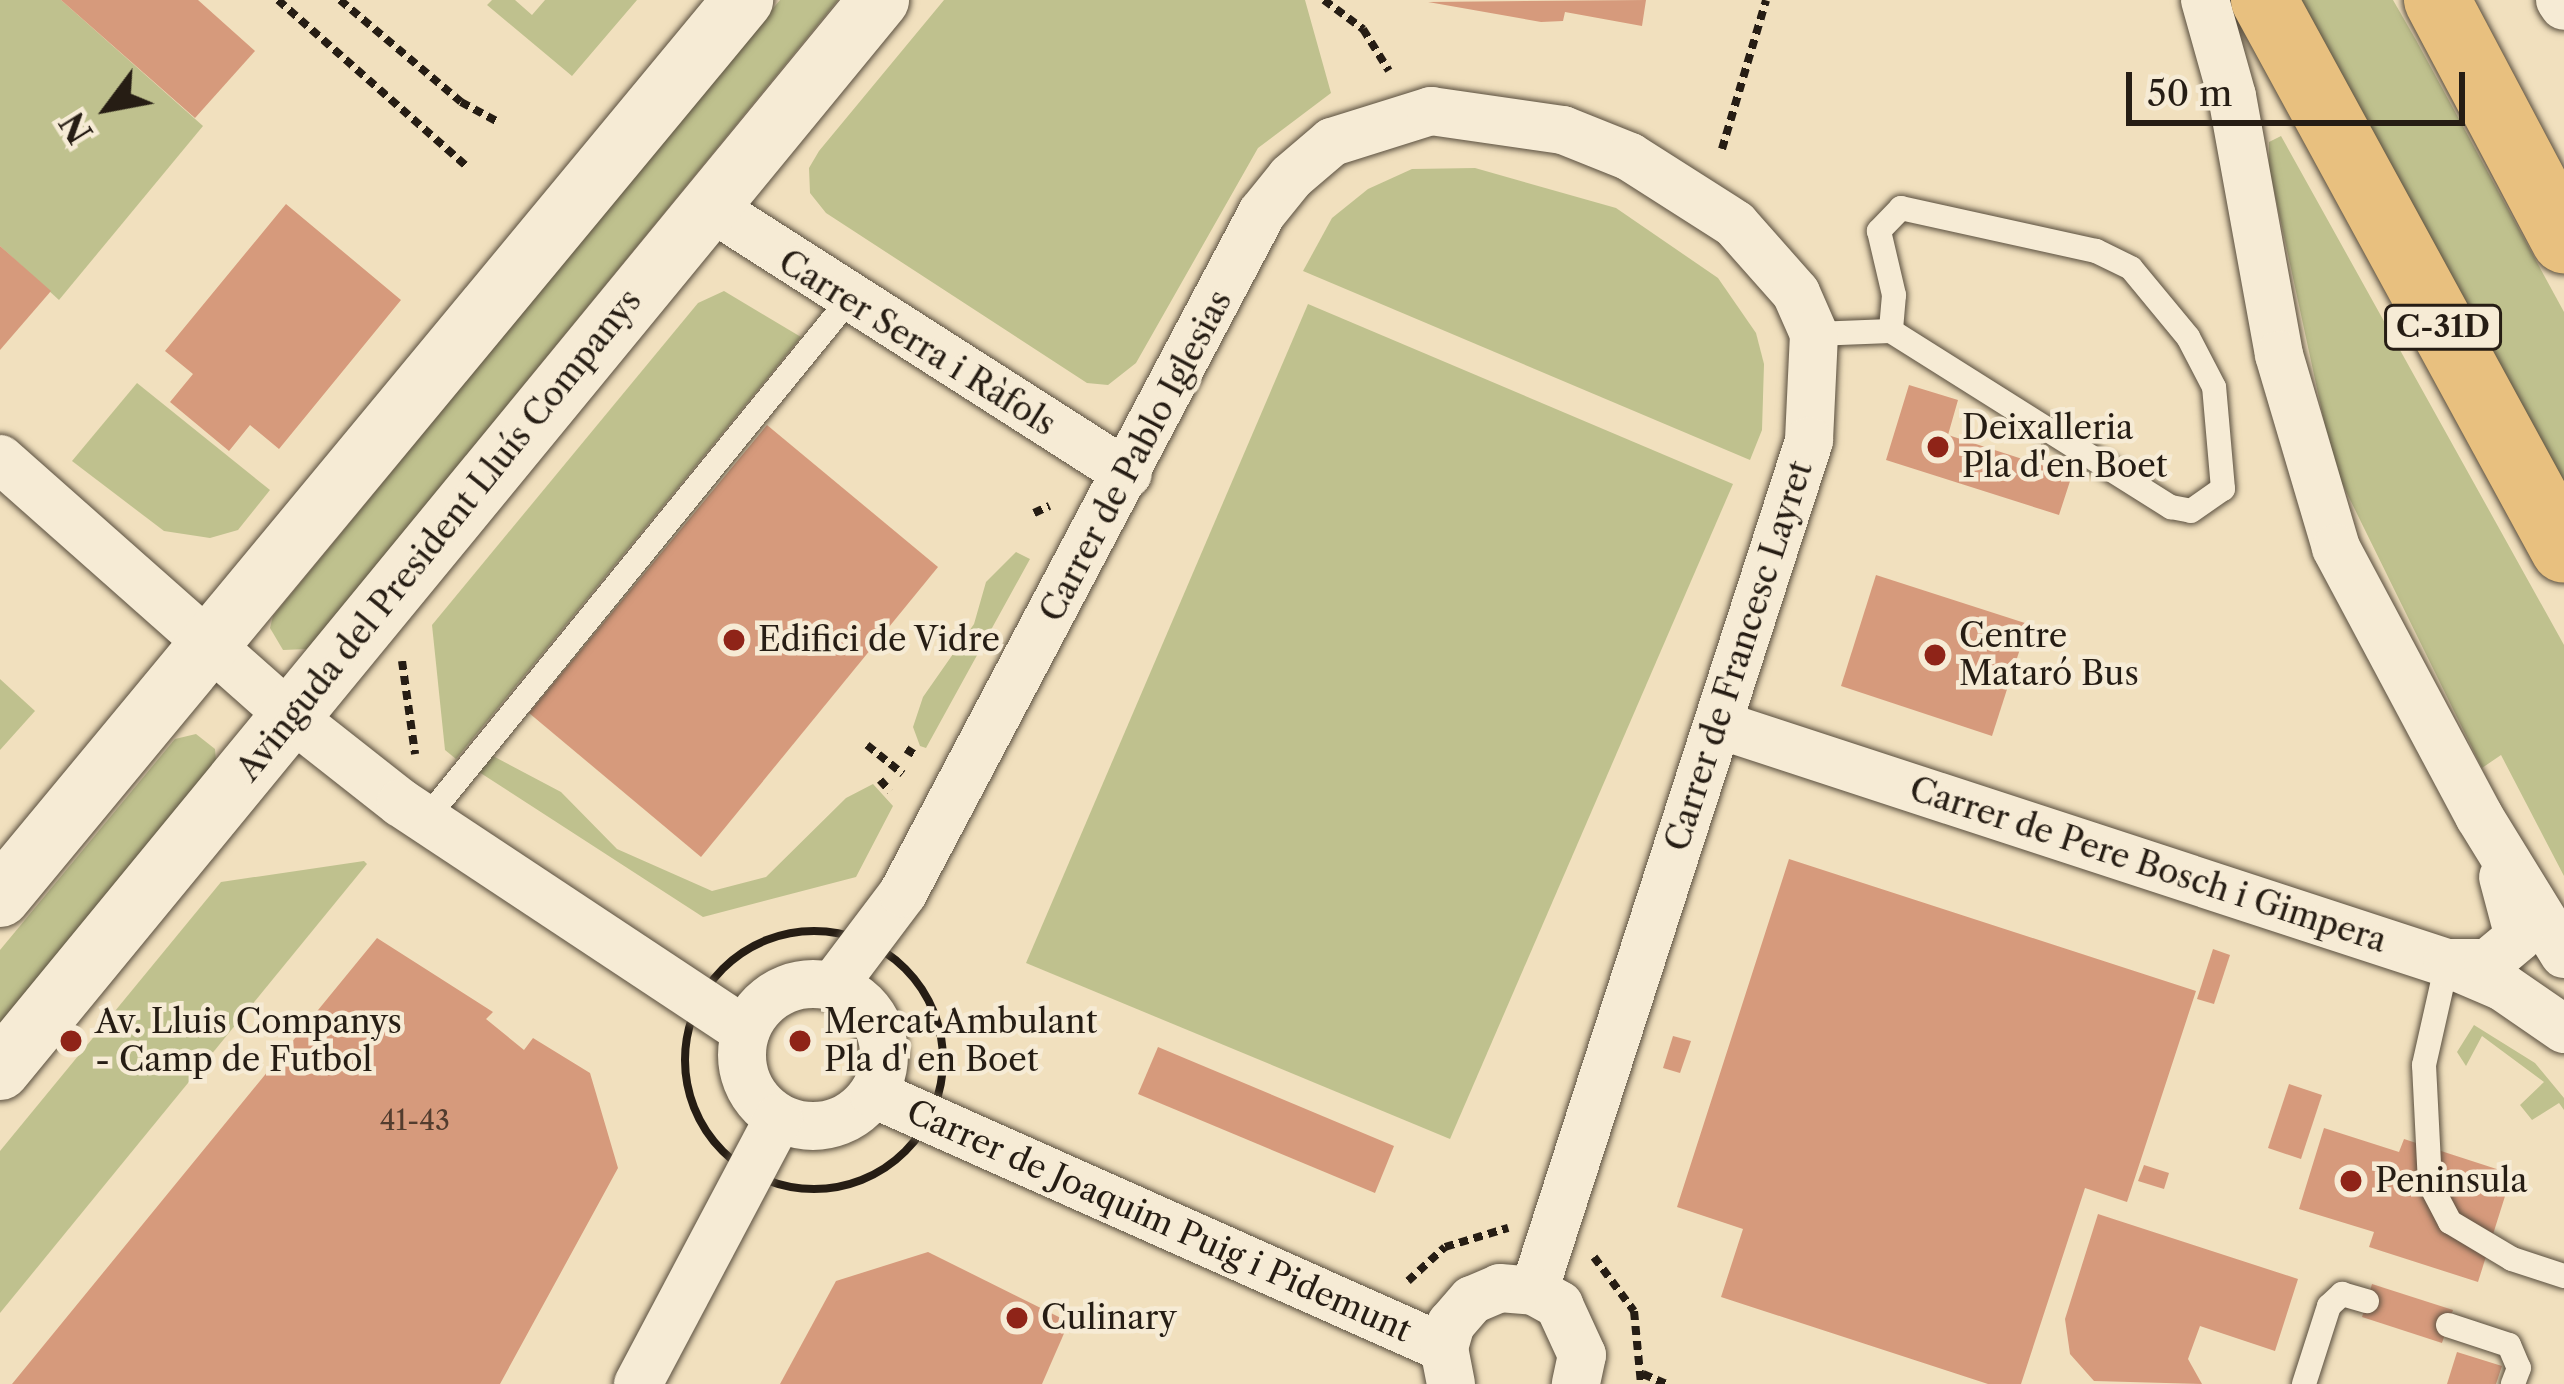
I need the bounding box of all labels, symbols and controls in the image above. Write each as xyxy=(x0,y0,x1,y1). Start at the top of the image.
north arrow xyxy=(48,48,168,168)
scale bar xyxy=(2132,48,2471,122)
text: 50 m xyxy=(2147,71,2232,115)
text: N xyxy=(52,104,102,150)
street label: Carrer Serra i Ràfols xyxy=(771,242,1063,444)
street label: Avinguda del President Lluís Companys xyxy=(228,281,650,789)
street label: Carrer de Pablo Iglesias xyxy=(1032,283,1240,629)
road number: C-31D xyxy=(2383,303,2503,351)
place label: Deixalleria Pla d'en Boet xyxy=(1962,408,2168,486)
marker: Deixalleria Pla d'en Boet xyxy=(1925,434,1951,460)
street label: Carrer de Francesc Layret xyxy=(1657,456,1821,856)
place label: Centre Mataró Bus xyxy=(1959,616,2139,694)
place label: Edifici de Vidre xyxy=(758,620,1001,660)
marker: Edifici de Vidre xyxy=(721,627,747,653)
marker: Centre Mataró Bus xyxy=(1922,642,1948,668)
street label: Carrer de Pere Bosch i Gimpera xyxy=(1904,769,2392,961)
place label: Av. Lluis Companys - Camp de Futbol xyxy=(95,1002,402,1080)
place label: Mercat Ambulant Pla d' en Boet xyxy=(824,1002,1099,1080)
marker: Av. Lluis Companys - Camp de Futbol xyxy=(58,1028,84,1054)
marker: Mercat Ambulant Pla d' en Boet xyxy=(787,1028,813,1054)
street label: Carrer de Joaquim Puig i Pidemunt xyxy=(900,1091,1418,1351)
house number: 41-43 xyxy=(380,1105,450,1137)
place label: Peninsula xyxy=(2375,1161,2528,1201)
marker: Peninsula xyxy=(2338,1168,2364,1194)
place label: Culinary xyxy=(1041,1298,1177,1338)
marker: Culinary xyxy=(1004,1305,1030,1331)

